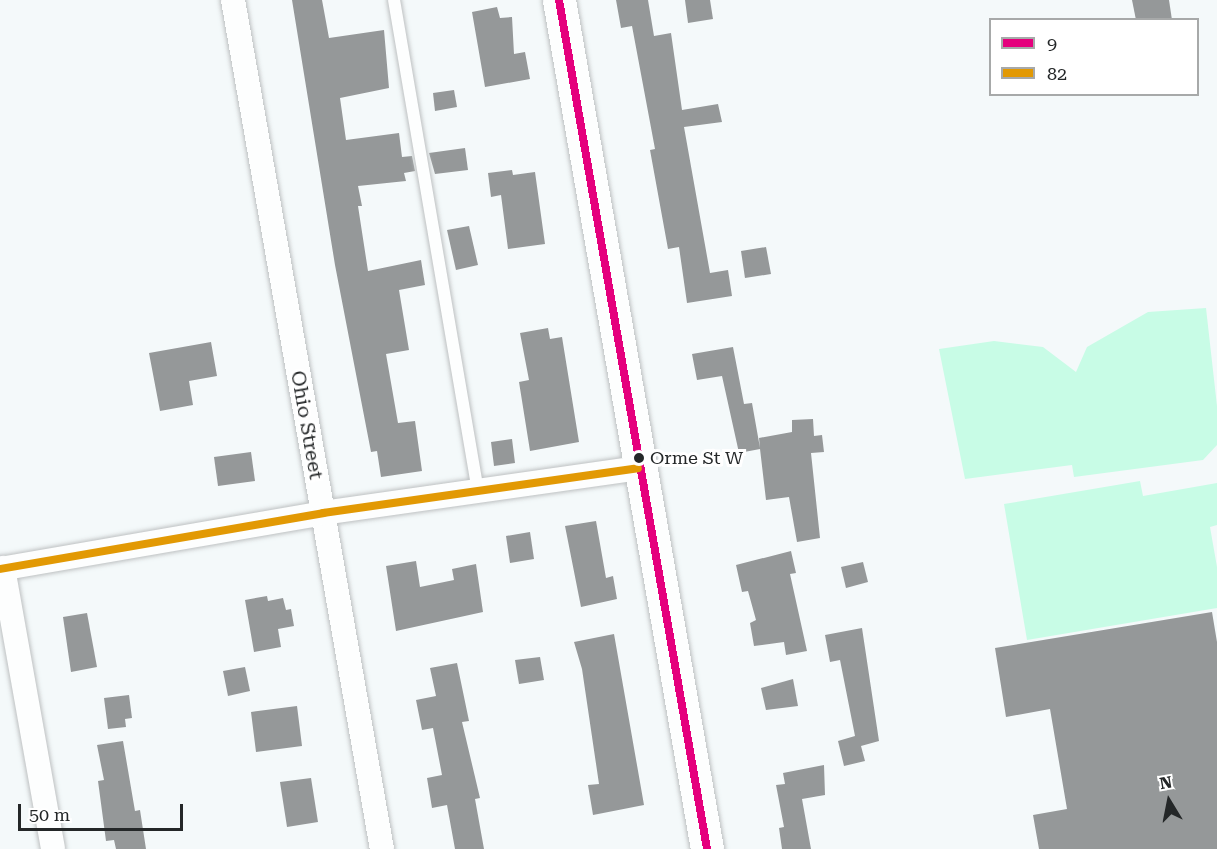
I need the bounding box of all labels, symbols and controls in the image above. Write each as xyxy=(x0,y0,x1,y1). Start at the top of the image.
legend xyxy=(989,18,1199,96)
text: 9 xyxy=(1047,33,1057,54)
text: 82 xyxy=(1047,63,1067,84)
street label: Ohio Street xyxy=(286,369,328,481)
place label: Orme St W xyxy=(650,447,743,469)
marker: Orme St W xyxy=(633,452,645,464)
north arrow xyxy=(1139,771,1199,831)
text: N xyxy=(1158,772,1173,793)
scale bar xyxy=(21,792,186,830)
text: 50 m xyxy=(29,804,70,825)

